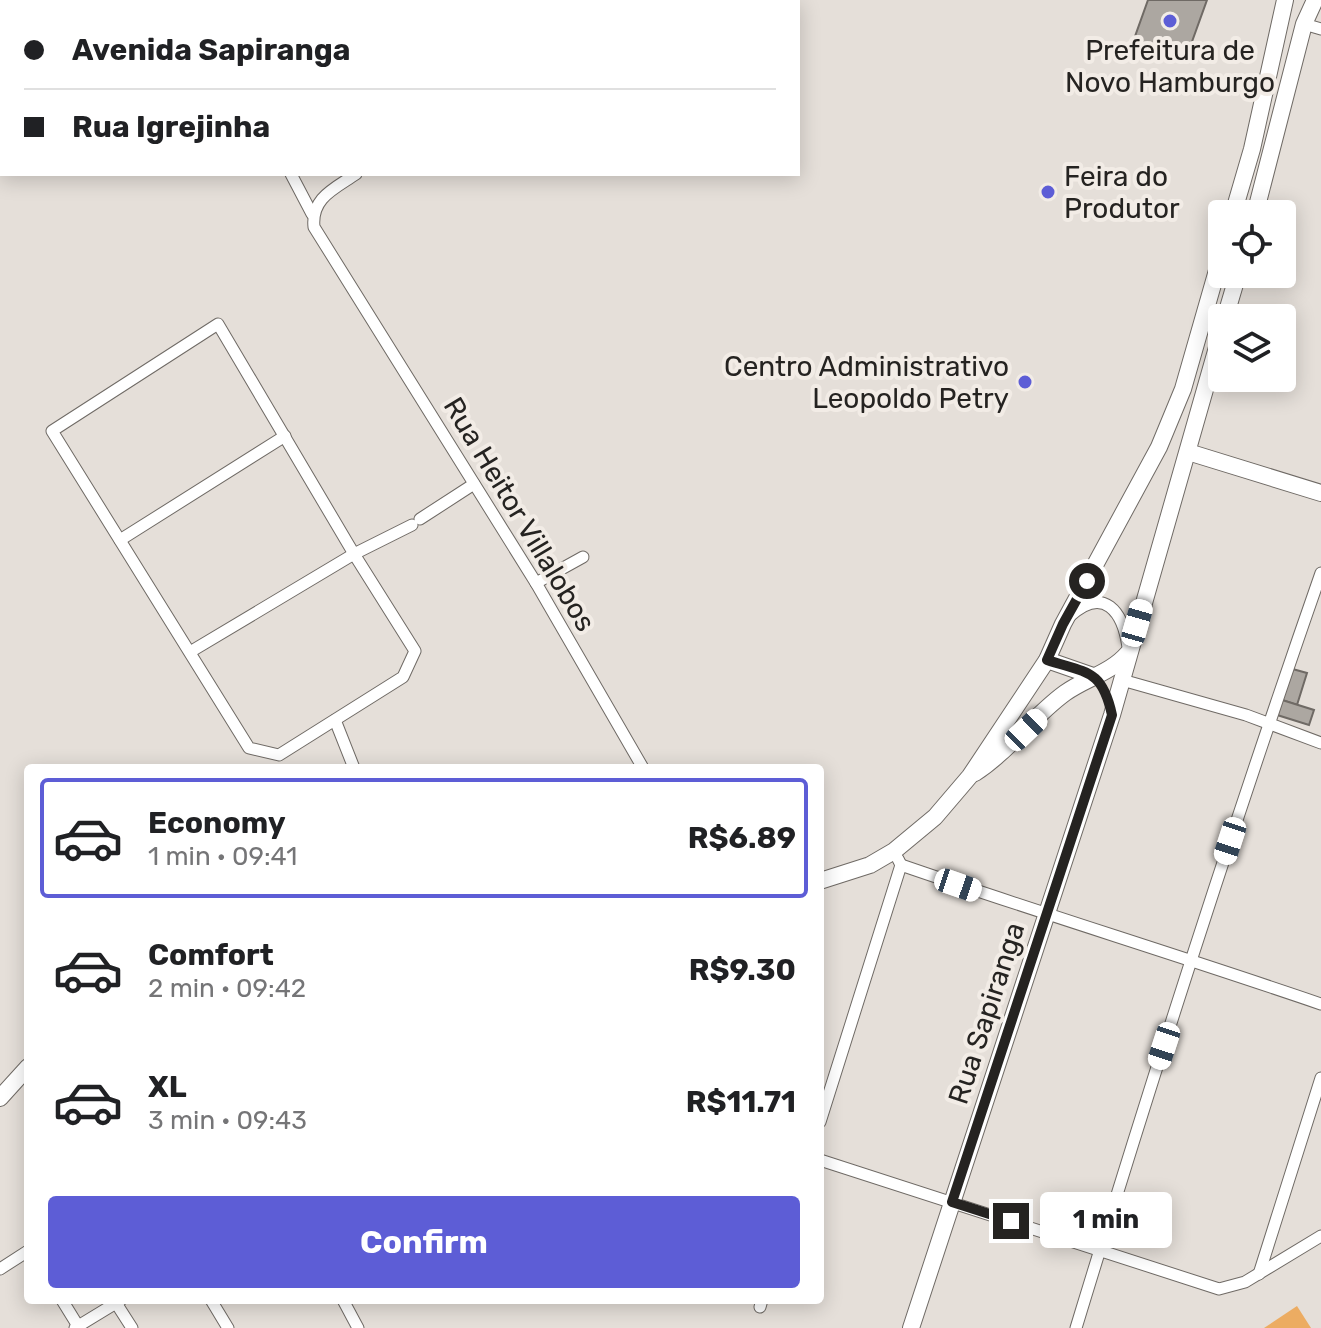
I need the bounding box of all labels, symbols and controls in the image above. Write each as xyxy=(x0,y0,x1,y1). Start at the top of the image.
marker: Prefeitura de Novo Hamburgo xyxy=(1161,12,1179,30)
text: Avenida Sapiranga xyxy=(72,32,350,68)
place label: Prefeitura de Novo Hamburgo xyxy=(1065,34,1275,99)
text: Rua Igrejinha xyxy=(72,109,270,145)
place label: Feira do Produtor xyxy=(1064,160,1180,225)
marker: Feira do Produtor xyxy=(1039,183,1057,201)
map controls xyxy=(1208,200,1296,392)
button: locate xyxy=(1208,200,1296,288)
button: layers xyxy=(1208,304,1296,392)
place label: Centro Administrativo Leopoldo Petry xyxy=(724,350,1009,415)
marker: Centro Administrativo Leopoldo Petry xyxy=(1016,373,1034,391)
street label: Rua Heitor Villalobos xyxy=(437,391,602,637)
route start xyxy=(1069,563,1105,599)
car xyxy=(1119,597,1155,649)
car xyxy=(1000,705,1052,755)
icon: car xyxy=(52,802,124,874)
text: Economy xyxy=(148,805,286,841)
car xyxy=(1211,814,1249,868)
text: R$6.89 xyxy=(688,820,796,856)
text: 1 min · 09:41 xyxy=(148,841,297,872)
car xyxy=(931,866,985,904)
street label: Rua Sapiranga xyxy=(942,918,1031,1108)
icon: car xyxy=(52,934,124,1006)
text: Comfort xyxy=(148,937,274,973)
text: R$9.30 xyxy=(689,952,796,988)
text: 2 min · 09:42 xyxy=(148,973,306,1004)
car xyxy=(1145,1019,1183,1073)
icon: car xyxy=(52,1066,124,1138)
text: XL xyxy=(148,1069,187,1105)
text: R$11.71 xyxy=(686,1084,796,1120)
text: 3 min · 09:43 xyxy=(148,1105,307,1136)
callout: 1 min xyxy=(1039,1193,1171,1249)
button: Confirm xyxy=(48,1196,800,1288)
route end xyxy=(993,1203,1029,1239)
text: 1 min xyxy=(1073,1204,1139,1235)

